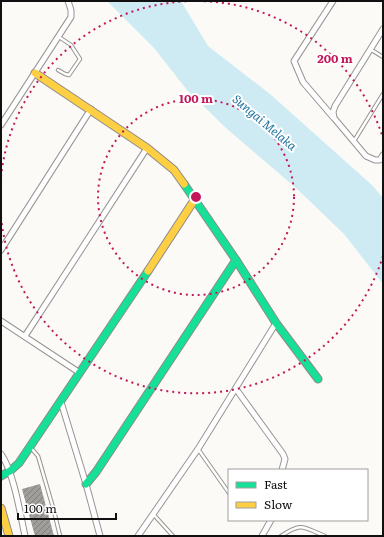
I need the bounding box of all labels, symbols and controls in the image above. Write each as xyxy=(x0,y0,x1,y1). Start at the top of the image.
text: 200 m xyxy=(317,49,353,67)
text: 100 m xyxy=(179,89,213,107)
water label: Sungai Melaka xyxy=(229,90,301,154)
centre of rings xyxy=(189,190,203,204)
legend xyxy=(228,469,368,521)
text: Fast xyxy=(264,475,288,493)
scale bar xyxy=(18,495,116,521)
text: Slow xyxy=(264,495,293,513)
text: 100 m xyxy=(24,499,57,517)

